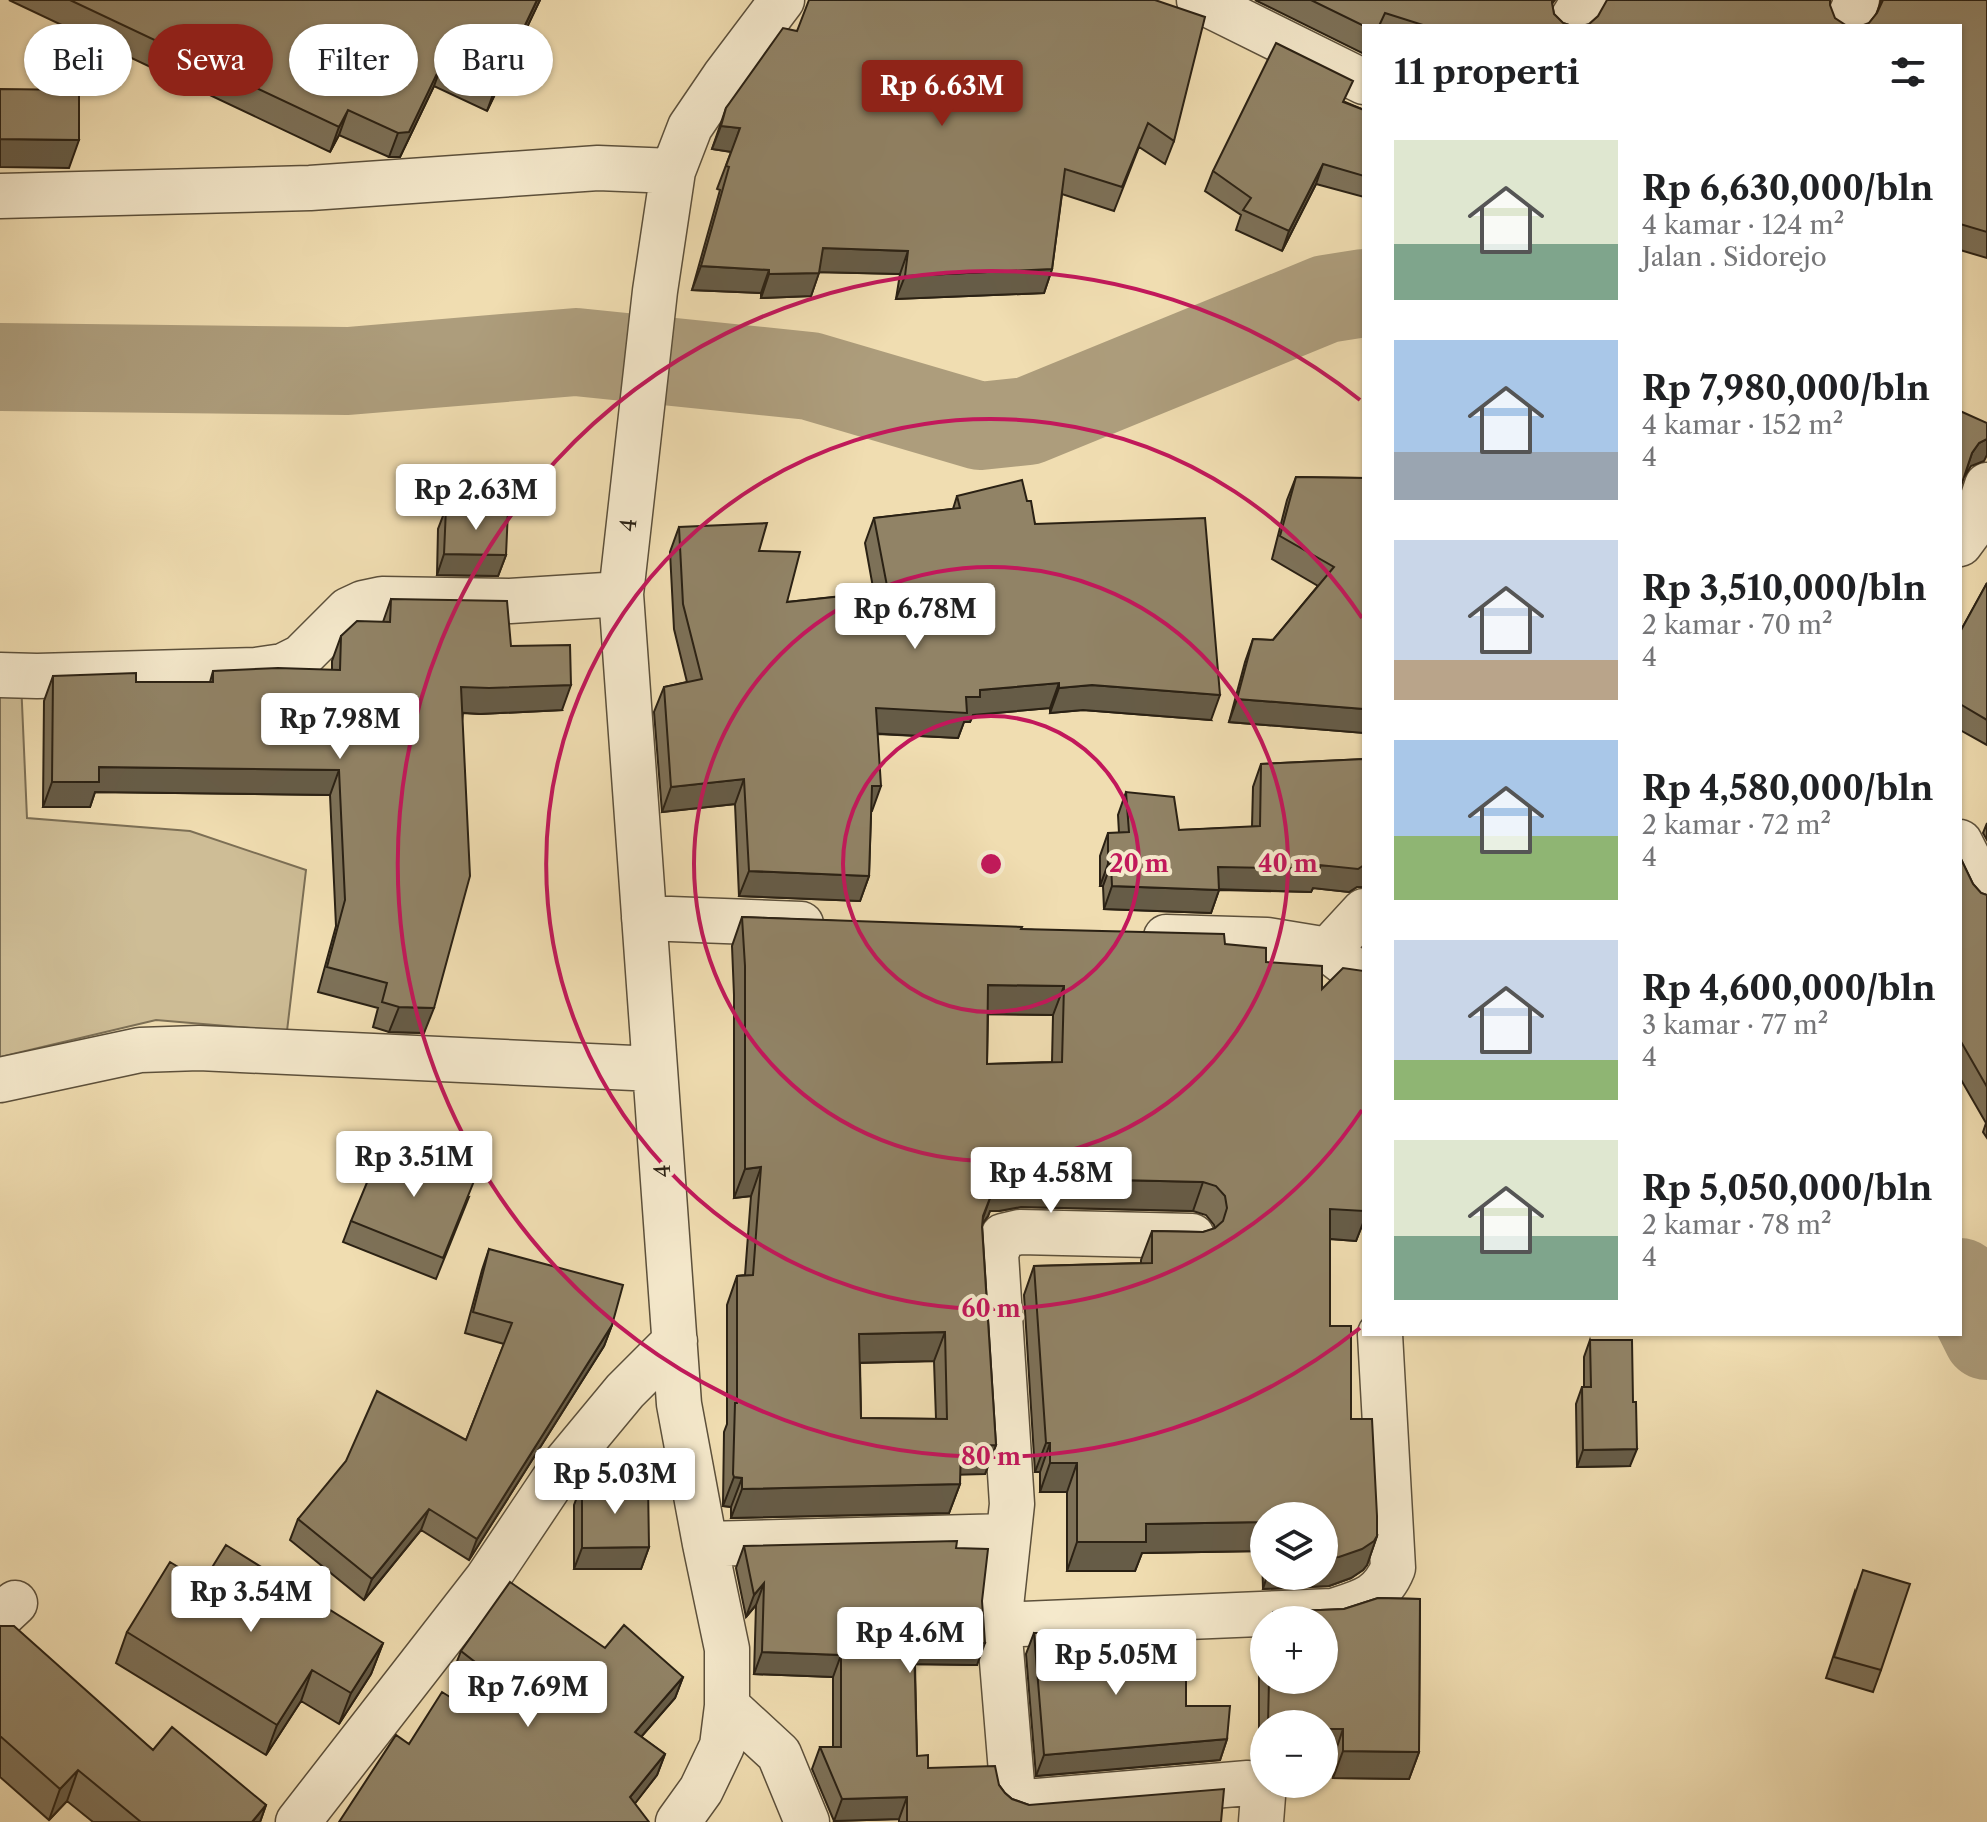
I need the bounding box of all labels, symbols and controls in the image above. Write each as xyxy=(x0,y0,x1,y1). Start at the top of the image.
chip: Beli xyxy=(24,24,132,96)
chip: Sewa xyxy=(148,24,273,96)
chip: Filter xyxy=(289,24,418,96)
chip: Baru xyxy=(434,24,553,96)
icon: filters xyxy=(1886,50,1930,94)
text: 11 properti xyxy=(1394,51,1579,93)
pin: Rp 6.63M xyxy=(859,60,1025,128)
text: Rp 6.63M xyxy=(880,70,1004,102)
text: Rp 6,630,000/bln xyxy=(1642,167,1933,209)
icon: home xyxy=(1458,172,1554,268)
text: 4 kamar · 124 m² xyxy=(1642,209,1844,241)
text: Jalan . Sidorejo xyxy=(1642,241,1827,273)
text: Rp 7,980,000/bln xyxy=(1642,367,1930,409)
icon: home xyxy=(1458,372,1554,468)
text: 4 kamar · 152 m² xyxy=(1642,409,1843,441)
text: 4 xyxy=(1642,441,1657,473)
pin: Rp 2.63M xyxy=(393,464,559,532)
text: Rp 2.63M xyxy=(414,474,538,506)
street label: 4 xyxy=(614,517,643,533)
text: Rp 3,510,000/bln xyxy=(1642,567,1927,609)
icon: home xyxy=(1458,572,1554,668)
pin: Rp 6.78M xyxy=(832,583,998,651)
text: Rp 6.78M xyxy=(853,593,977,625)
text: 2 kamar · 70 m² xyxy=(1642,609,1833,641)
text: 4 xyxy=(1642,641,1657,673)
pin: Rp 7.98M xyxy=(257,693,423,761)
text: Rp 7.98M xyxy=(279,703,401,735)
text: Rp 4,580,000/bln xyxy=(1642,767,1933,809)
icon: home xyxy=(1458,772,1554,868)
text: 2 kamar · 72 m² xyxy=(1642,809,1831,841)
text: 4 xyxy=(1642,841,1657,873)
text: 20 m xyxy=(1109,849,1169,878)
text: 40 m xyxy=(1258,849,1318,878)
centre of rings xyxy=(977,850,1005,878)
text: Rp 4,600,000/bln xyxy=(1642,967,1936,1009)
icon: home xyxy=(1458,972,1554,1068)
text: 3 kamar · 77 m² xyxy=(1642,1009,1828,1041)
text: 4 xyxy=(1642,1041,1657,1073)
pin: Rp 3.51M xyxy=(331,1131,497,1199)
text: Rp 3.51M xyxy=(354,1141,474,1173)
pin: Rp 4.58M xyxy=(968,1147,1134,1215)
text: Rp 4.58M xyxy=(989,1157,1113,1189)
street label: 4 xyxy=(649,1164,676,1178)
text: Rp 5,050,000/bln xyxy=(1642,1167,1932,1209)
icon: home xyxy=(1458,1172,1554,1268)
text: 2 kamar · 78 m² xyxy=(1642,1209,1832,1241)
text: 4 xyxy=(1642,1241,1657,1273)
text: 60 m xyxy=(961,1294,1021,1323)
text: 80 m xyxy=(961,1442,1021,1471)
pin: Rp 5.03M xyxy=(532,1448,698,1516)
text: Rp 5.03M xyxy=(553,1458,677,1490)
map controls xyxy=(1250,1502,1338,1798)
button: layers xyxy=(1250,1502,1338,1590)
pin: Rp 3.54M xyxy=(168,1566,334,1634)
text: Rp 3.54M xyxy=(189,1576,313,1608)
button: + xyxy=(1250,1606,1338,1694)
pin: Rp 4.6M xyxy=(836,1607,984,1675)
text: Rp 4.6M xyxy=(855,1617,965,1649)
pin: Rp 5.05M xyxy=(1033,1629,1199,1697)
text: Rp 5.05M xyxy=(1054,1639,1178,1671)
pin: Rp 7.69M xyxy=(445,1661,611,1729)
text: Rp 7.69M xyxy=(467,1671,589,1703)
button: − xyxy=(1250,1710,1338,1798)

